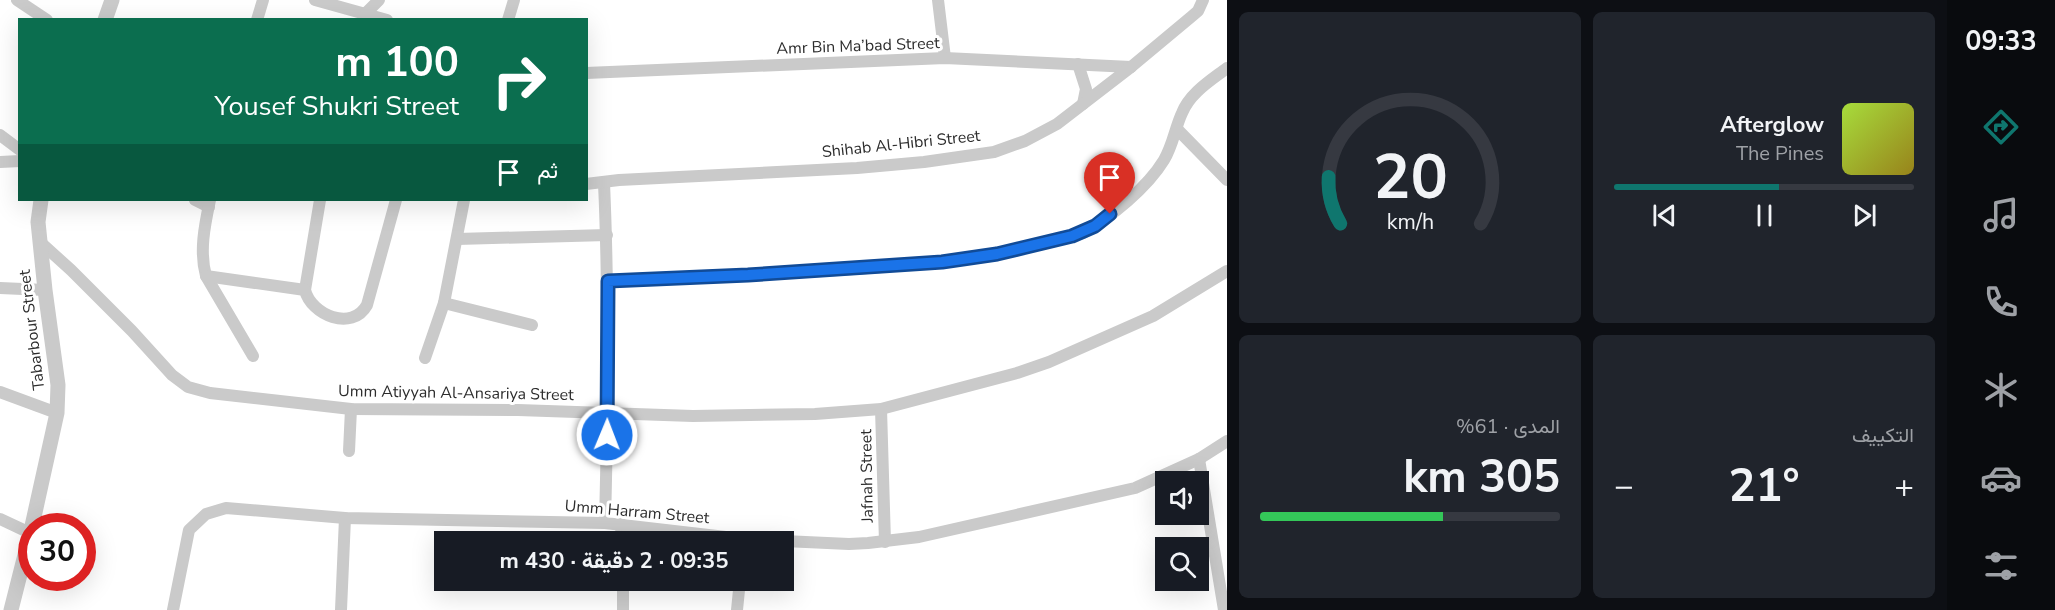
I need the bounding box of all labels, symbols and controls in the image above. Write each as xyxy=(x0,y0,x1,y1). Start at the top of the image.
text: 09:33 xyxy=(1965,23,2037,60)
street label: Amr Bin Ma’bad Street xyxy=(776,32,940,60)
text: 100 m xyxy=(335,34,459,91)
icon: right xyxy=(480,42,558,120)
text: Yousef Shukri Street xyxy=(214,88,459,125)
icon: directions xyxy=(1980,106,2022,148)
text: Afterglow xyxy=(1720,110,1824,140)
street label: Shihab Al-Hibri Street xyxy=(821,125,982,163)
text: 20 xyxy=(1373,136,1447,221)
text: The Pines xyxy=(1736,140,1824,167)
pin xyxy=(1084,152,1135,214)
icon: arrive xyxy=(492,156,525,189)
text: ثم xyxy=(537,156,558,186)
icon: arrive xyxy=(1093,161,1126,194)
icon: music xyxy=(1980,194,2022,236)
icon: previous xyxy=(1648,199,1681,232)
icon: pause xyxy=(1748,199,1781,232)
icon: next xyxy=(1848,199,1881,232)
text: km/h xyxy=(1386,208,1434,238)
street label: Tabarbour Street xyxy=(14,268,50,391)
icon: phone xyxy=(1980,281,2022,323)
icon: climate xyxy=(1980,369,2022,411)
street label: Umm Atiyyah Al-Ansariya Street xyxy=(338,380,574,406)
position arrow xyxy=(575,403,639,467)
text: المدى · 61% xyxy=(1456,413,1560,440)
text: التكييف xyxy=(1852,422,1914,449)
street label: Jafnah Street xyxy=(855,429,879,524)
text: 305 km xyxy=(1403,447,1560,508)
text: 21° xyxy=(1728,456,1800,517)
icon: car xyxy=(1980,457,2022,499)
text: − xyxy=(1614,464,1634,509)
text: + xyxy=(1894,464,1914,509)
map controls xyxy=(1155,471,1209,591)
button: sound xyxy=(1155,471,1209,525)
street label: Umm Harram Street xyxy=(564,495,711,529)
speed limit sign: 30 xyxy=(18,513,96,591)
button: search xyxy=(1155,537,1209,591)
icon: filters xyxy=(1980,545,2022,587)
text: 09:35 · 2 دقيقة · 430 m xyxy=(500,546,728,576)

